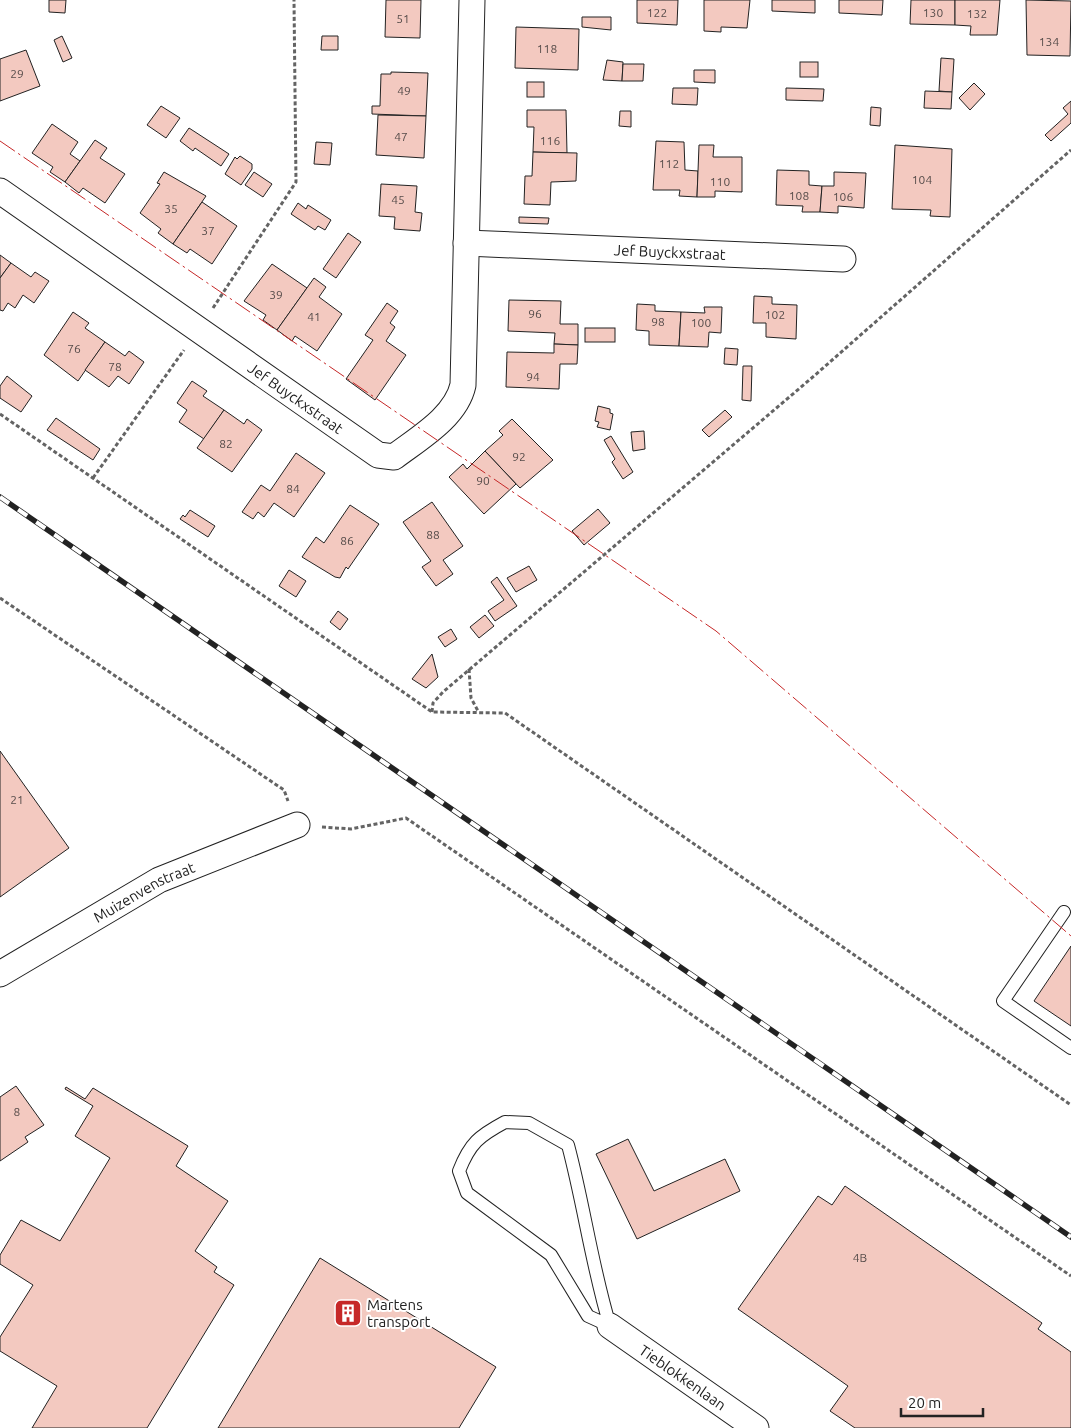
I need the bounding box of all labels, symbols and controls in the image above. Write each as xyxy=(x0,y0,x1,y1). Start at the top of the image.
house number: 122 xyxy=(647,6,667,19)
house number: 130 xyxy=(923,6,943,19)
house number: 132 xyxy=(967,7,987,20)
house number: 51 xyxy=(396,12,410,25)
house number: 134 xyxy=(1039,35,1059,48)
house number: 118 xyxy=(537,42,557,55)
house number: 29 xyxy=(10,67,24,80)
house number: 49 xyxy=(397,84,411,97)
house number: 47 xyxy=(394,130,408,143)
house number: 116 xyxy=(540,134,560,147)
house number: 112 xyxy=(659,157,679,170)
house number: 104 xyxy=(912,173,932,186)
house number: 110 xyxy=(710,175,730,188)
house number: 108 xyxy=(789,189,809,202)
house number: 106 xyxy=(833,190,853,203)
house number: 45 xyxy=(391,193,405,206)
house number: 35 xyxy=(164,202,178,215)
house number: 37 xyxy=(201,224,215,237)
street label: Jef Buyckxstraat xyxy=(614,241,726,263)
house number: 39 xyxy=(269,288,283,301)
house number: 96 xyxy=(528,307,542,320)
house number: 102 xyxy=(765,308,785,321)
house number: 41 xyxy=(307,310,321,323)
house number: 98 xyxy=(651,315,665,328)
house number: 100 xyxy=(691,316,711,329)
house number: 76 xyxy=(67,342,81,355)
street label: Jef Buyckxstraat xyxy=(245,359,347,437)
house number: 78 xyxy=(108,360,122,373)
house number: 94 xyxy=(526,370,540,383)
house number: 82 xyxy=(219,437,233,450)
house number: 92 xyxy=(512,450,526,463)
house number: 90 xyxy=(476,474,490,487)
house number: 84 xyxy=(286,482,300,495)
house number: 88 xyxy=(426,528,440,541)
house number: 86 xyxy=(340,534,354,547)
house number: 21 xyxy=(10,793,24,806)
street label: Muizenvenstraat xyxy=(90,858,197,925)
house number: 8 xyxy=(14,1105,21,1118)
house number: 4B xyxy=(853,1251,867,1264)
place label: Martens transport xyxy=(367,1296,431,1330)
building icon: Martens transport xyxy=(333,1298,363,1328)
street label: Tieblokkenlaan xyxy=(636,1341,730,1413)
scale bar xyxy=(901,1386,984,1418)
text: 20 m xyxy=(908,1394,941,1411)

